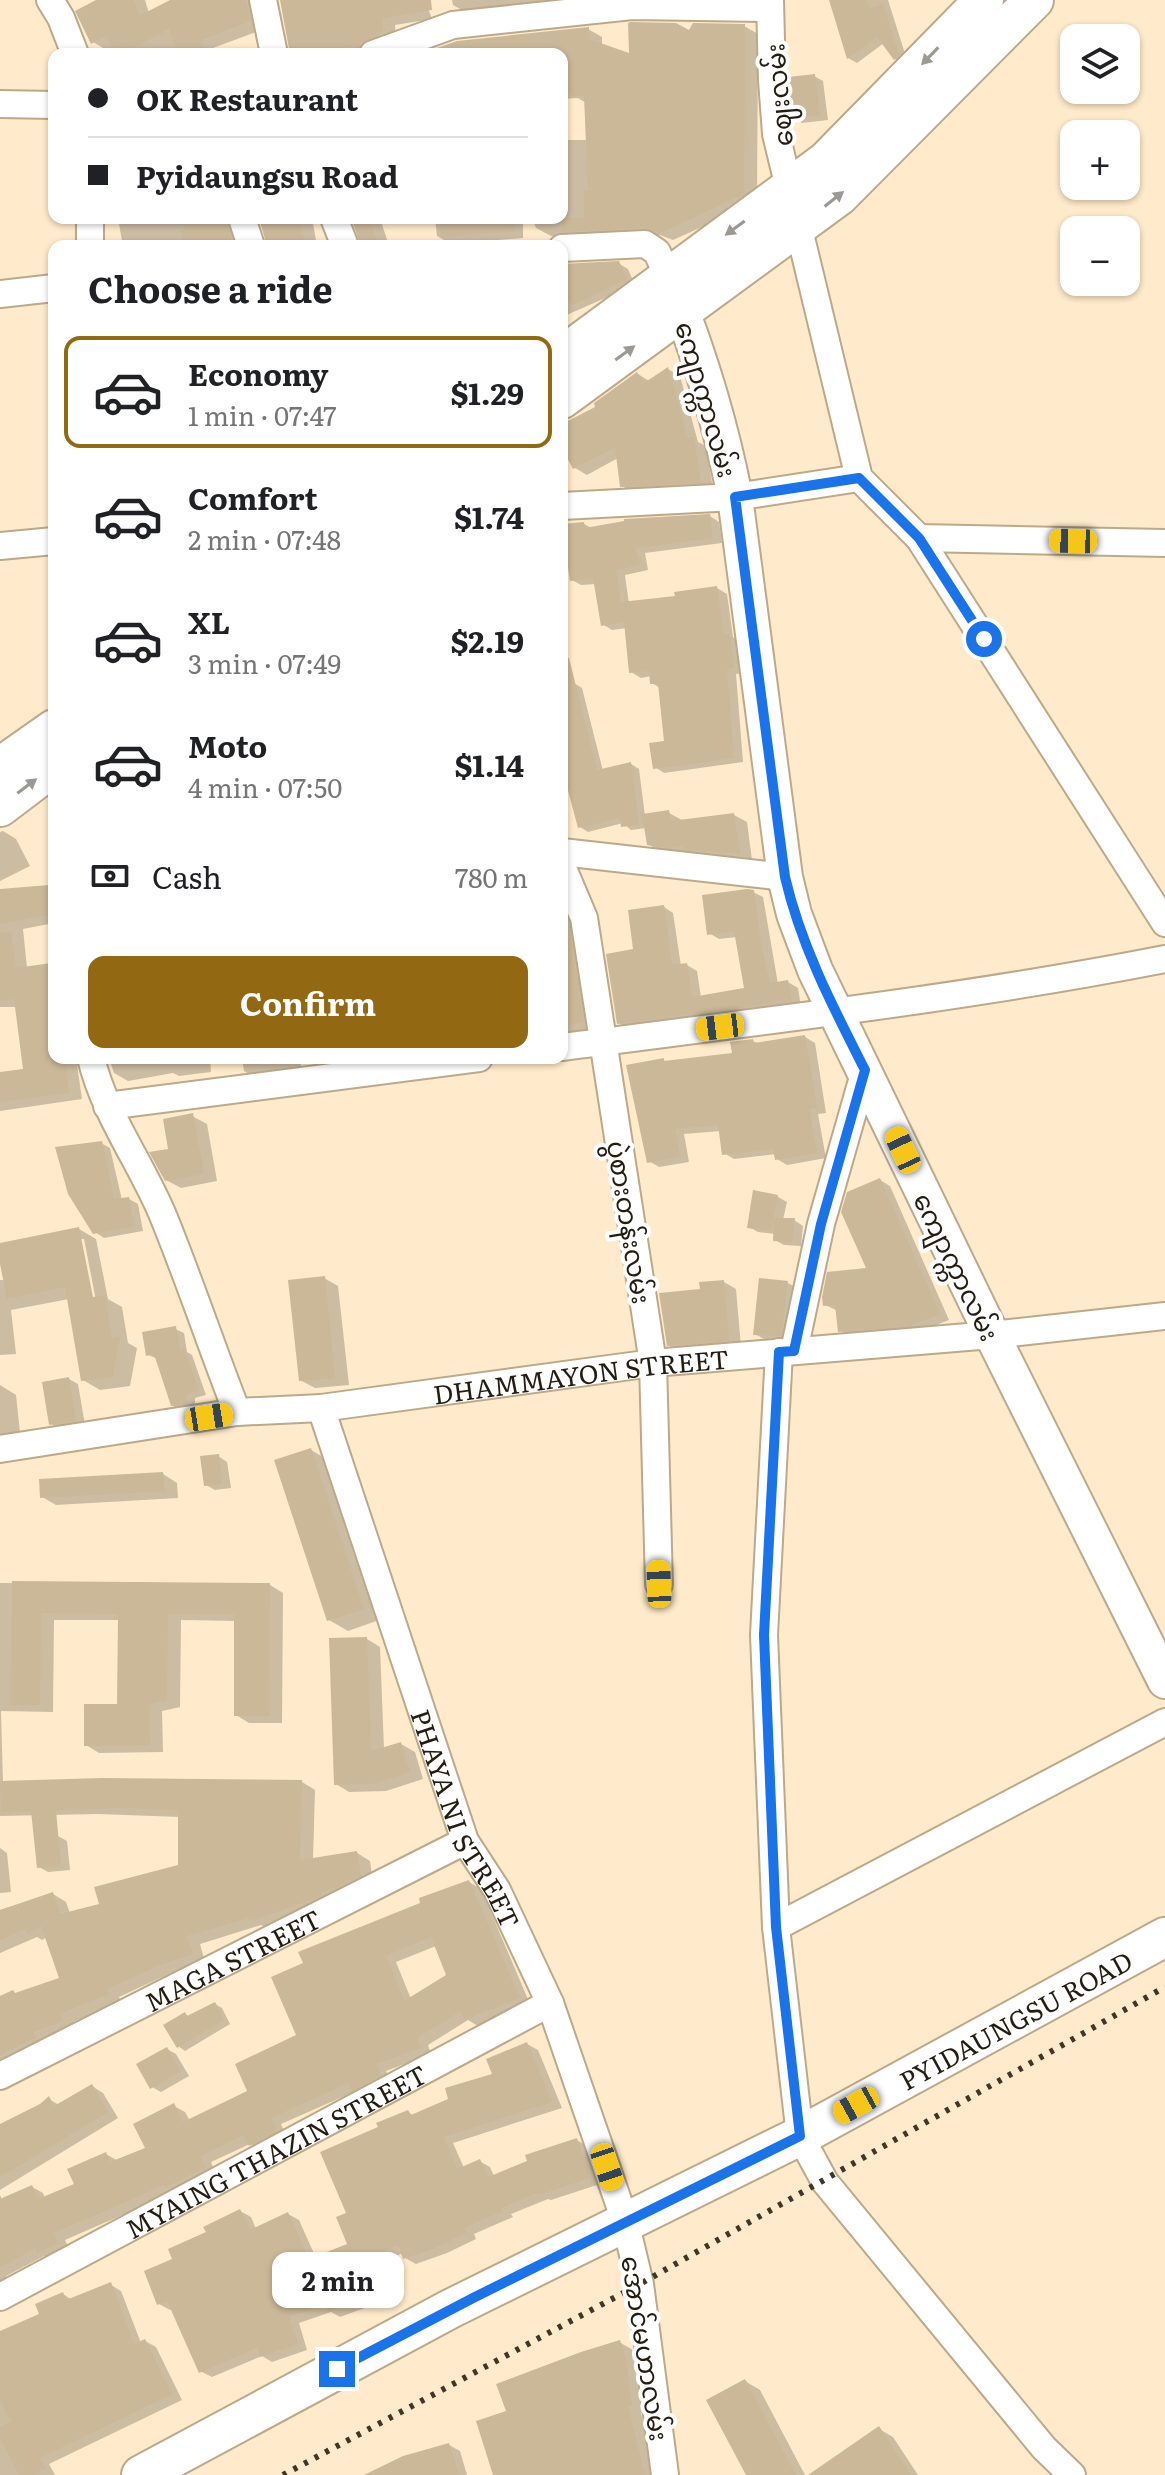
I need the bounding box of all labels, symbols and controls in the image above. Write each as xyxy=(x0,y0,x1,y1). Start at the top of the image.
map controls xyxy=(1060,24,1140,296)
button: layers xyxy=(1060,24,1140,104)
street label: ဈေးလမ်း xyxy=(753,41,805,148)
one-way arrow xyxy=(921,46,940,65)
text: OK Restaurant xyxy=(136,76,358,120)
button: + xyxy=(1060,120,1140,200)
text: Pyidaungsu Road xyxy=(136,153,398,197)
one-way arrow xyxy=(824,191,844,207)
button: − xyxy=(1060,216,1140,296)
one-way arrow xyxy=(725,219,746,235)
text: Choose a ride xyxy=(88,261,333,314)
street label: ကျောက္ကာလမ်း xyxy=(663,316,749,483)
one-way arrow xyxy=(614,345,636,361)
text: Economy xyxy=(188,351,328,395)
icon: car xyxy=(92,356,164,428)
text: $1.29 xyxy=(450,370,524,414)
text: 1 min · 07:47 xyxy=(188,395,336,434)
text: Comfort xyxy=(188,475,318,519)
icon: car xyxy=(92,480,164,552)
text: $1.74 xyxy=(454,494,524,538)
text: 2 min · 07:48 xyxy=(188,519,341,558)
car xyxy=(1049,529,1097,553)
text: XL xyxy=(188,599,230,643)
icon: car xyxy=(92,604,164,676)
text: $2.19 xyxy=(450,618,524,662)
route start xyxy=(966,621,1002,657)
text: 3 min · 07:49 xyxy=(188,643,341,682)
text: Moto xyxy=(188,723,267,767)
icon: car xyxy=(92,728,164,800)
text: $1.14 xyxy=(454,742,524,786)
text: 4 min · 07:50 xyxy=(188,767,342,806)
one-way arrow xyxy=(17,779,37,795)
icon: cash xyxy=(88,854,132,898)
text: Cash xyxy=(152,854,222,898)
text: 780 m xyxy=(455,857,528,896)
button: Confirm xyxy=(88,956,528,1048)
car xyxy=(695,1012,745,1042)
car xyxy=(882,1123,924,1177)
street label: ပွဲစားတန်းလမ်း xyxy=(595,1138,663,1307)
street label: ကျောက္ကာလမ်း xyxy=(902,1185,1011,1349)
street label: DHAMMAYON STREET xyxy=(430,1337,730,1412)
car xyxy=(183,1401,235,1433)
car xyxy=(646,1560,672,1608)
street label: PHAYA NI STREET xyxy=(403,1704,531,1934)
street label: MAGA STREET xyxy=(137,1898,327,2020)
street label: PYIDAUNGSU ROAD xyxy=(891,1939,1138,2098)
street label: MYAING THAZIN STREET xyxy=(117,2053,433,2247)
car xyxy=(829,2083,883,2127)
car xyxy=(588,2140,626,2194)
callout: 2 min xyxy=(271,2253,403,2309)
street label: အောင်မဟာလမ်း xyxy=(613,2253,681,2443)
text: 2 min xyxy=(302,2260,374,2299)
route end xyxy=(319,2351,355,2387)

